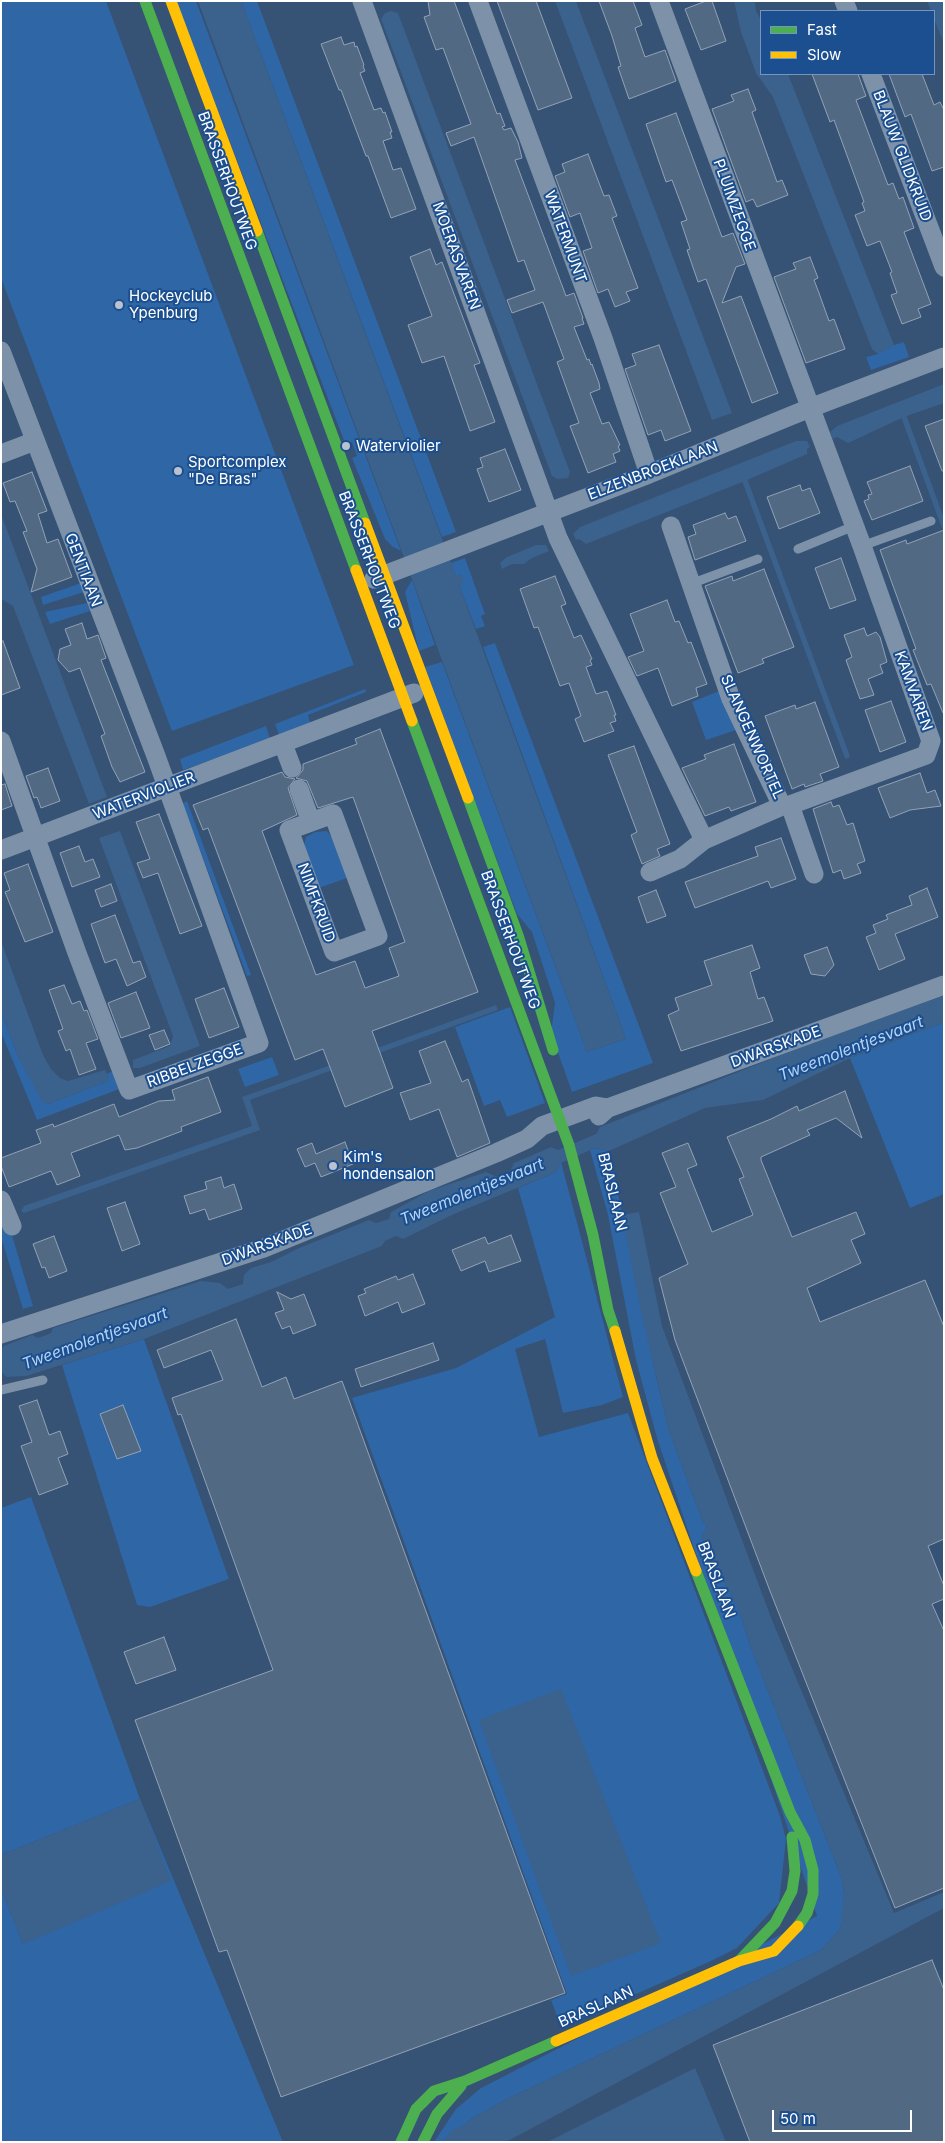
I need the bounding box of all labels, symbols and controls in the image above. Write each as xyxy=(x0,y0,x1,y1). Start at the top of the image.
legend xyxy=(760,10,935,75)
text: Fast xyxy=(807,20,837,39)
text: Slow xyxy=(807,45,841,64)
street label: BLAUW GLIDKRUID xyxy=(869,88,935,224)
street label: BRASSERHOUTWEG xyxy=(194,109,260,253)
street label: PLUIMZEGGE xyxy=(709,157,759,253)
street label: WATERMUNT xyxy=(540,188,590,286)
street label: MOERASVAREN xyxy=(428,200,484,312)
place label: Hockeyclub Ypenburg xyxy=(129,287,212,322)
marker: Hockeyclub Ypenburg xyxy=(113,299,125,311)
place label: Waterviolier xyxy=(356,437,441,455)
street label: ELZENBROEKLAAN xyxy=(585,438,721,504)
marker: Waterviolier xyxy=(340,440,352,452)
place label: Sportcomplex "De Bras" xyxy=(188,453,287,488)
marker: Sportcomplex "De Bras" xyxy=(172,465,184,477)
street label: BRASSERHOUTWEG xyxy=(334,489,404,631)
street label: GENTIAAN xyxy=(61,531,105,609)
street label: KAMVAREN xyxy=(890,649,936,733)
street label: SLANGENWORTEL xyxy=(716,672,788,802)
street label: WATERVIOLIER xyxy=(90,768,198,824)
street label: NIMFKRUID xyxy=(293,861,339,945)
street label: BRASSERHOUTWEG xyxy=(477,868,543,1012)
water label: Tweemolentjesvaart xyxy=(776,1013,926,1085)
street label: DWARSKADE xyxy=(728,1022,824,1072)
street label: RIBBELZEGGE xyxy=(145,1040,245,1092)
place label: Kim's hondensalon xyxy=(343,1148,434,1183)
street label: BRASLAAN xyxy=(594,1151,630,1233)
water label: Tweemolentjesvaart xyxy=(397,1154,547,1230)
marker: Kim's hondensalon xyxy=(327,1160,339,1172)
street label: DWARSKADE xyxy=(219,1220,315,1270)
water label: Tweemolentjesvaart xyxy=(20,1304,170,1374)
street label: BRASLAAN xyxy=(693,1539,739,1621)
street label: BRASLAAN xyxy=(556,1982,636,2032)
scale bar xyxy=(775,2100,915,2132)
text: 50 m xyxy=(780,2109,816,2128)

